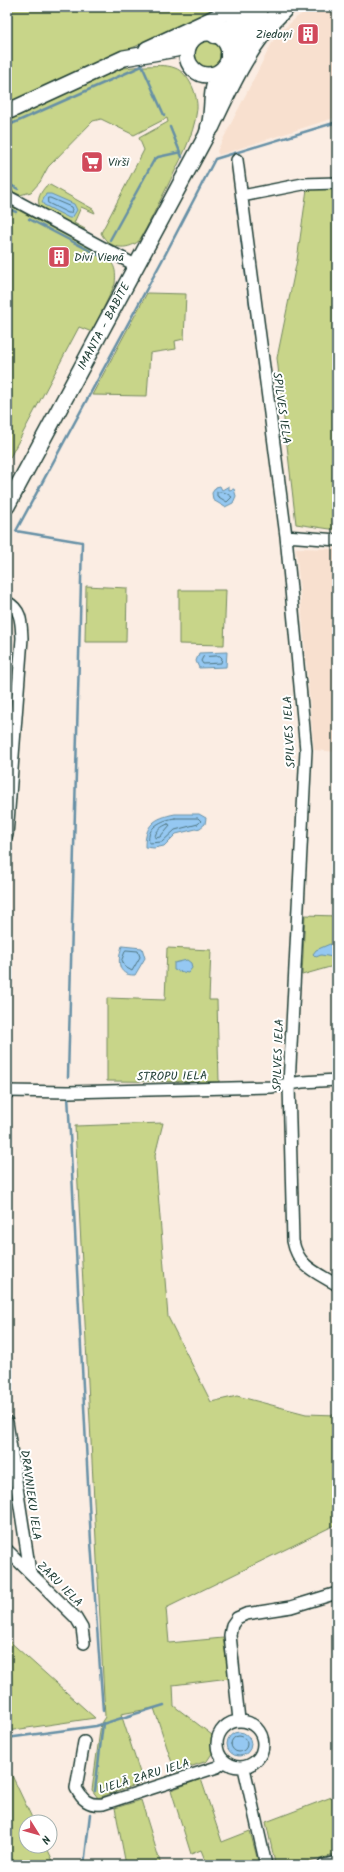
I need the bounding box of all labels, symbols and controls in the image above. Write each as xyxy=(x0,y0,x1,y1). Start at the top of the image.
building icon: Ziedoņi xyxy=(295,21,321,47)
place label: Ziedoņi xyxy=(256,25,293,44)
supermarket icon: Virši xyxy=(79,149,105,175)
place label: Virši xyxy=(108,153,130,172)
building icon: Divi Vienā xyxy=(46,244,72,270)
place label: Divi Vienā xyxy=(74,248,125,267)
street label: IMANTA - BABĪTE xyxy=(73,278,136,374)
street label: SPILVES IELA xyxy=(267,371,296,445)
street label: SPILVES IELA xyxy=(278,695,301,769)
street label: SPILVES IELA xyxy=(268,1019,289,1091)
street label: STROPU IELA xyxy=(137,1066,207,1087)
street label: DRAVNIEKU IELA xyxy=(15,1449,46,1541)
street label: ZARU IELA xyxy=(32,1557,87,1612)
street label: LIELĀ ZARU IELA xyxy=(96,1754,192,1799)
north arrow xyxy=(18,1814,58,1854)
text: N xyxy=(36,1831,54,1848)

